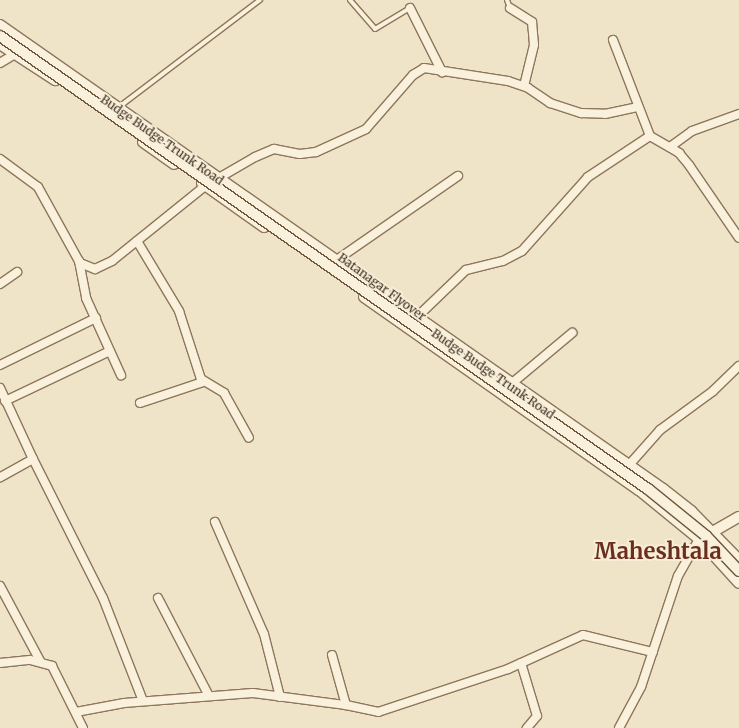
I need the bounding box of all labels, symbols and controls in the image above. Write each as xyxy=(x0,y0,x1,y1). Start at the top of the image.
street label: Budge Budge Trunk Road xyxy=(98,92,226,188)
street label: Batanagar Flyover xyxy=(335,250,429,324)
street label: Budge Budge Trunk Road xyxy=(429,326,557,422)
district label: Maheshtala xyxy=(594,539,722,565)

